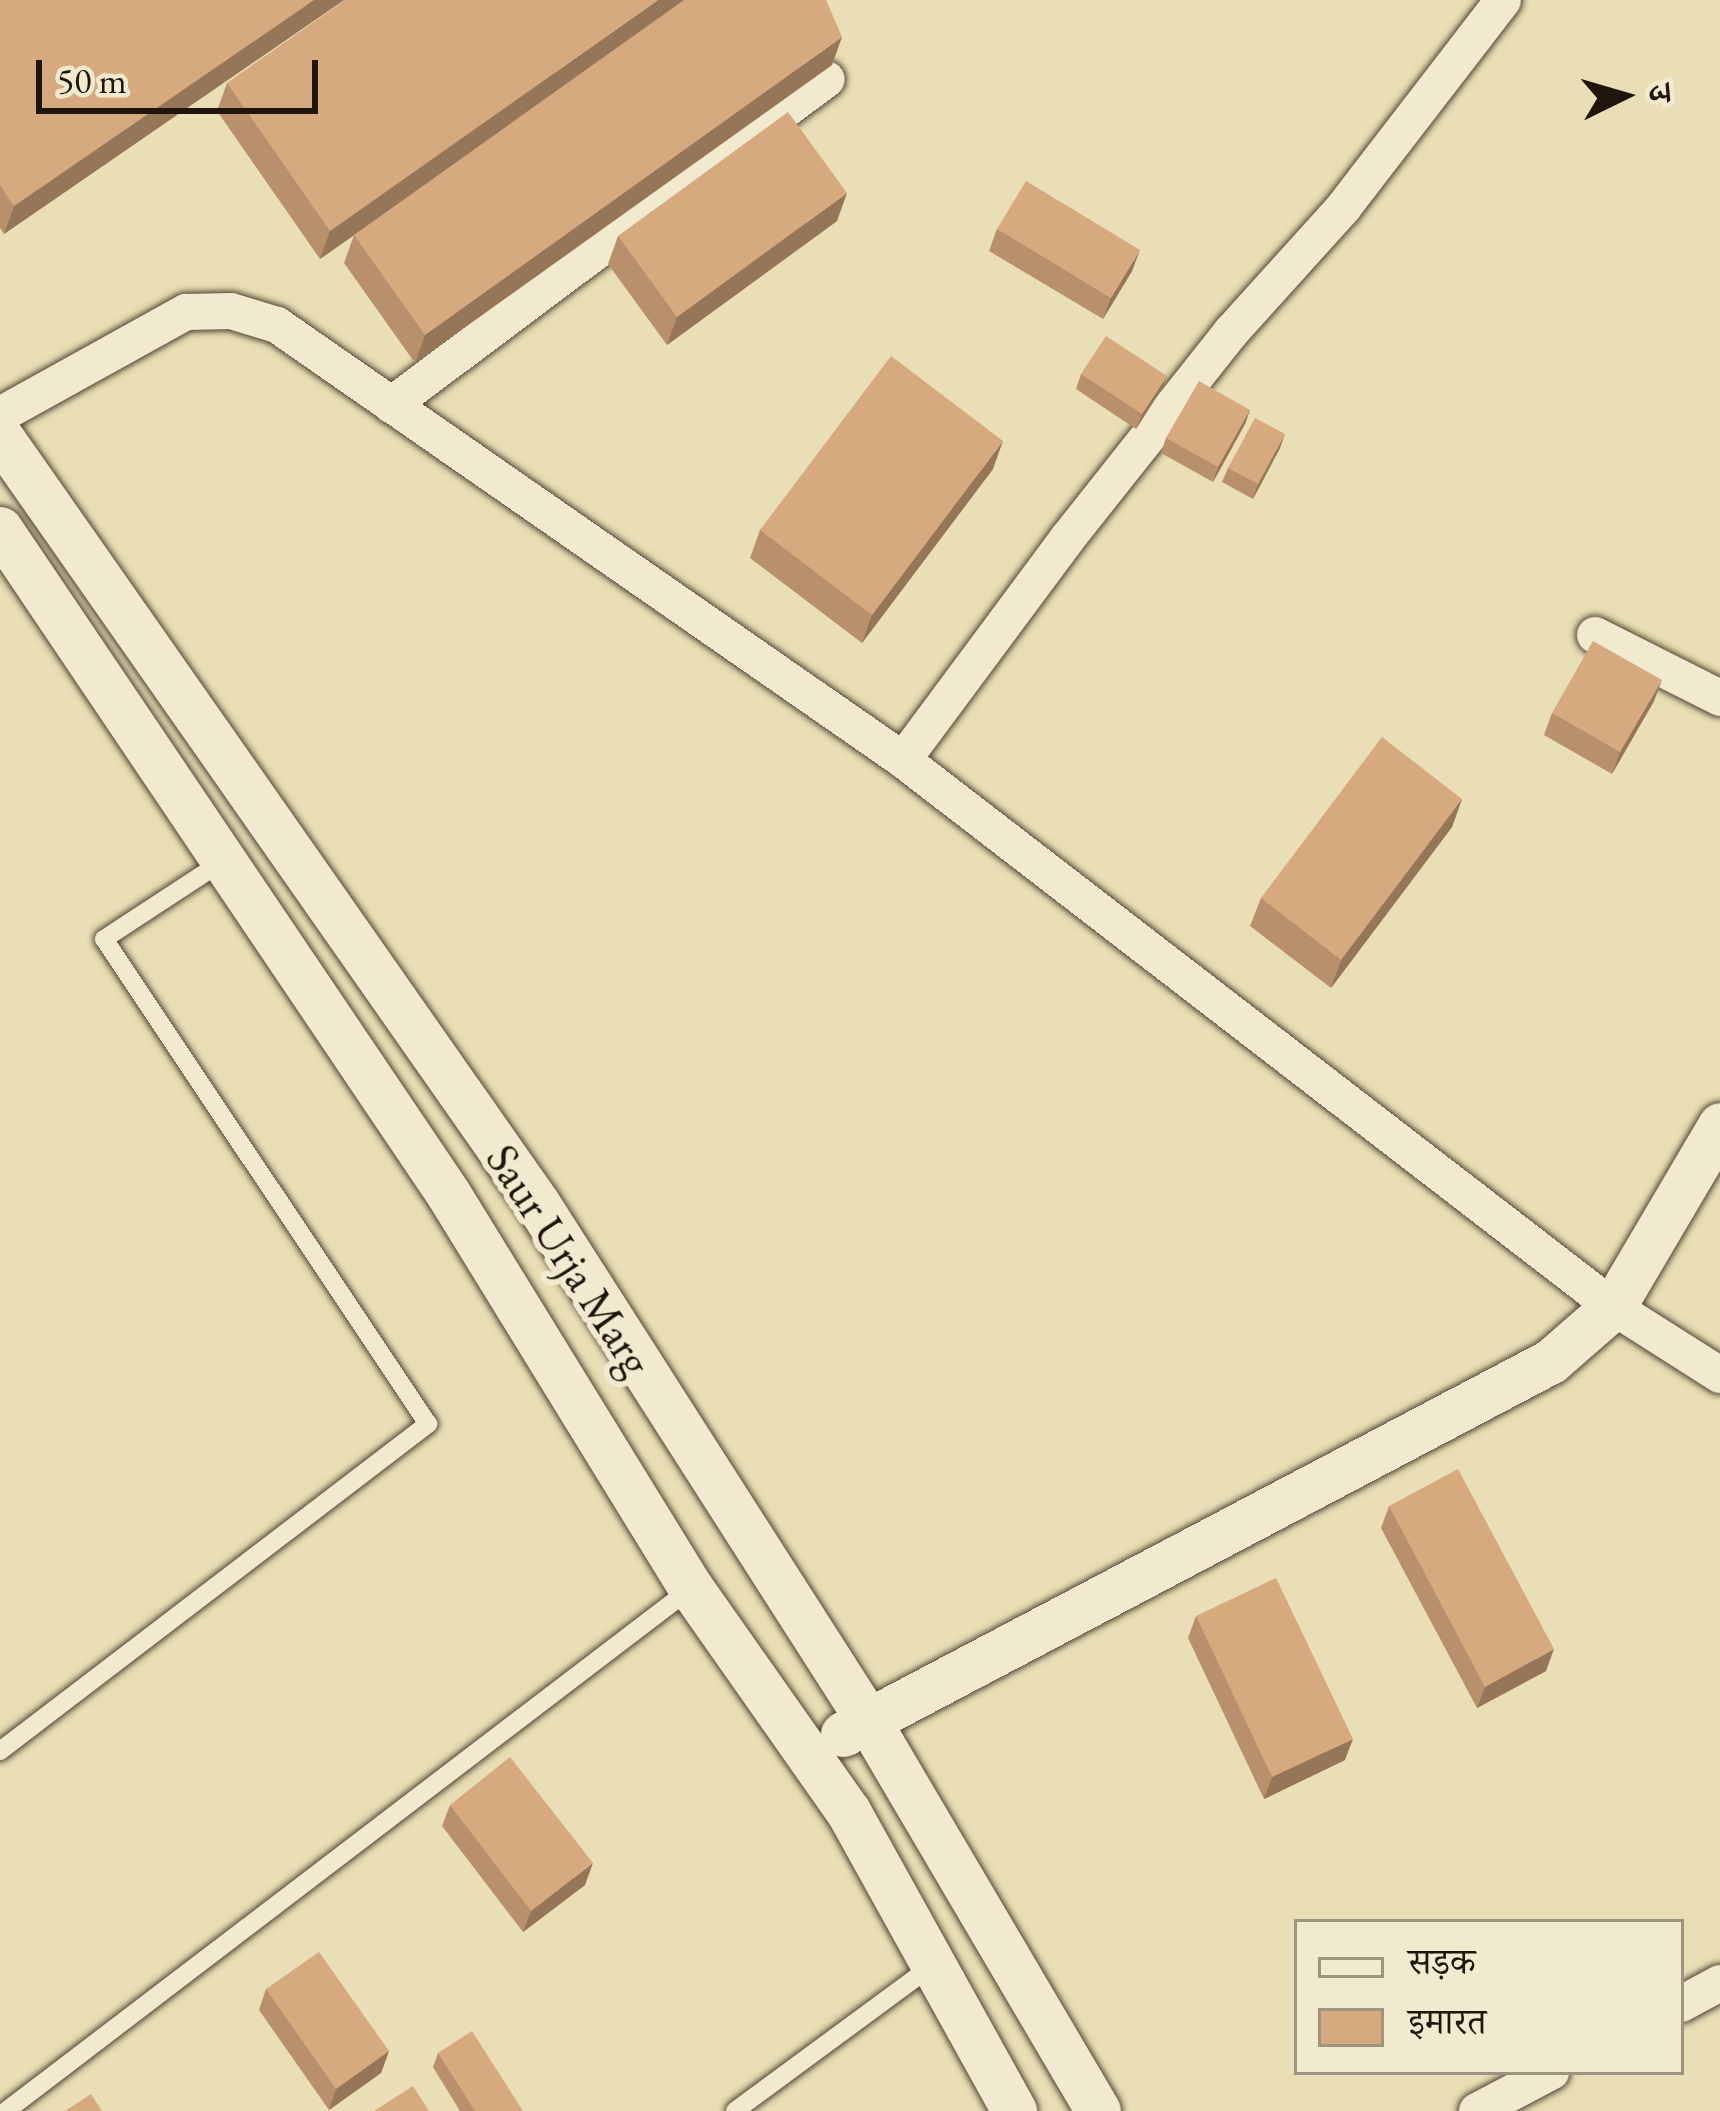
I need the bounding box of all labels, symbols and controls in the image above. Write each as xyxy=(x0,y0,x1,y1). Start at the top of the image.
scale bar xyxy=(42,36,324,110)
north arrow xyxy=(1564,36,1684,156)
text: 50 m xyxy=(57,57,127,104)
text: उ xyxy=(1638,83,1683,103)
street label: Saur Urja Marg xyxy=(474,1135,664,1385)
legend xyxy=(1294,1919,1684,2075)
text: सड़क xyxy=(1408,1938,1476,1985)
text: इमारत xyxy=(1408,1998,1486,2045)

